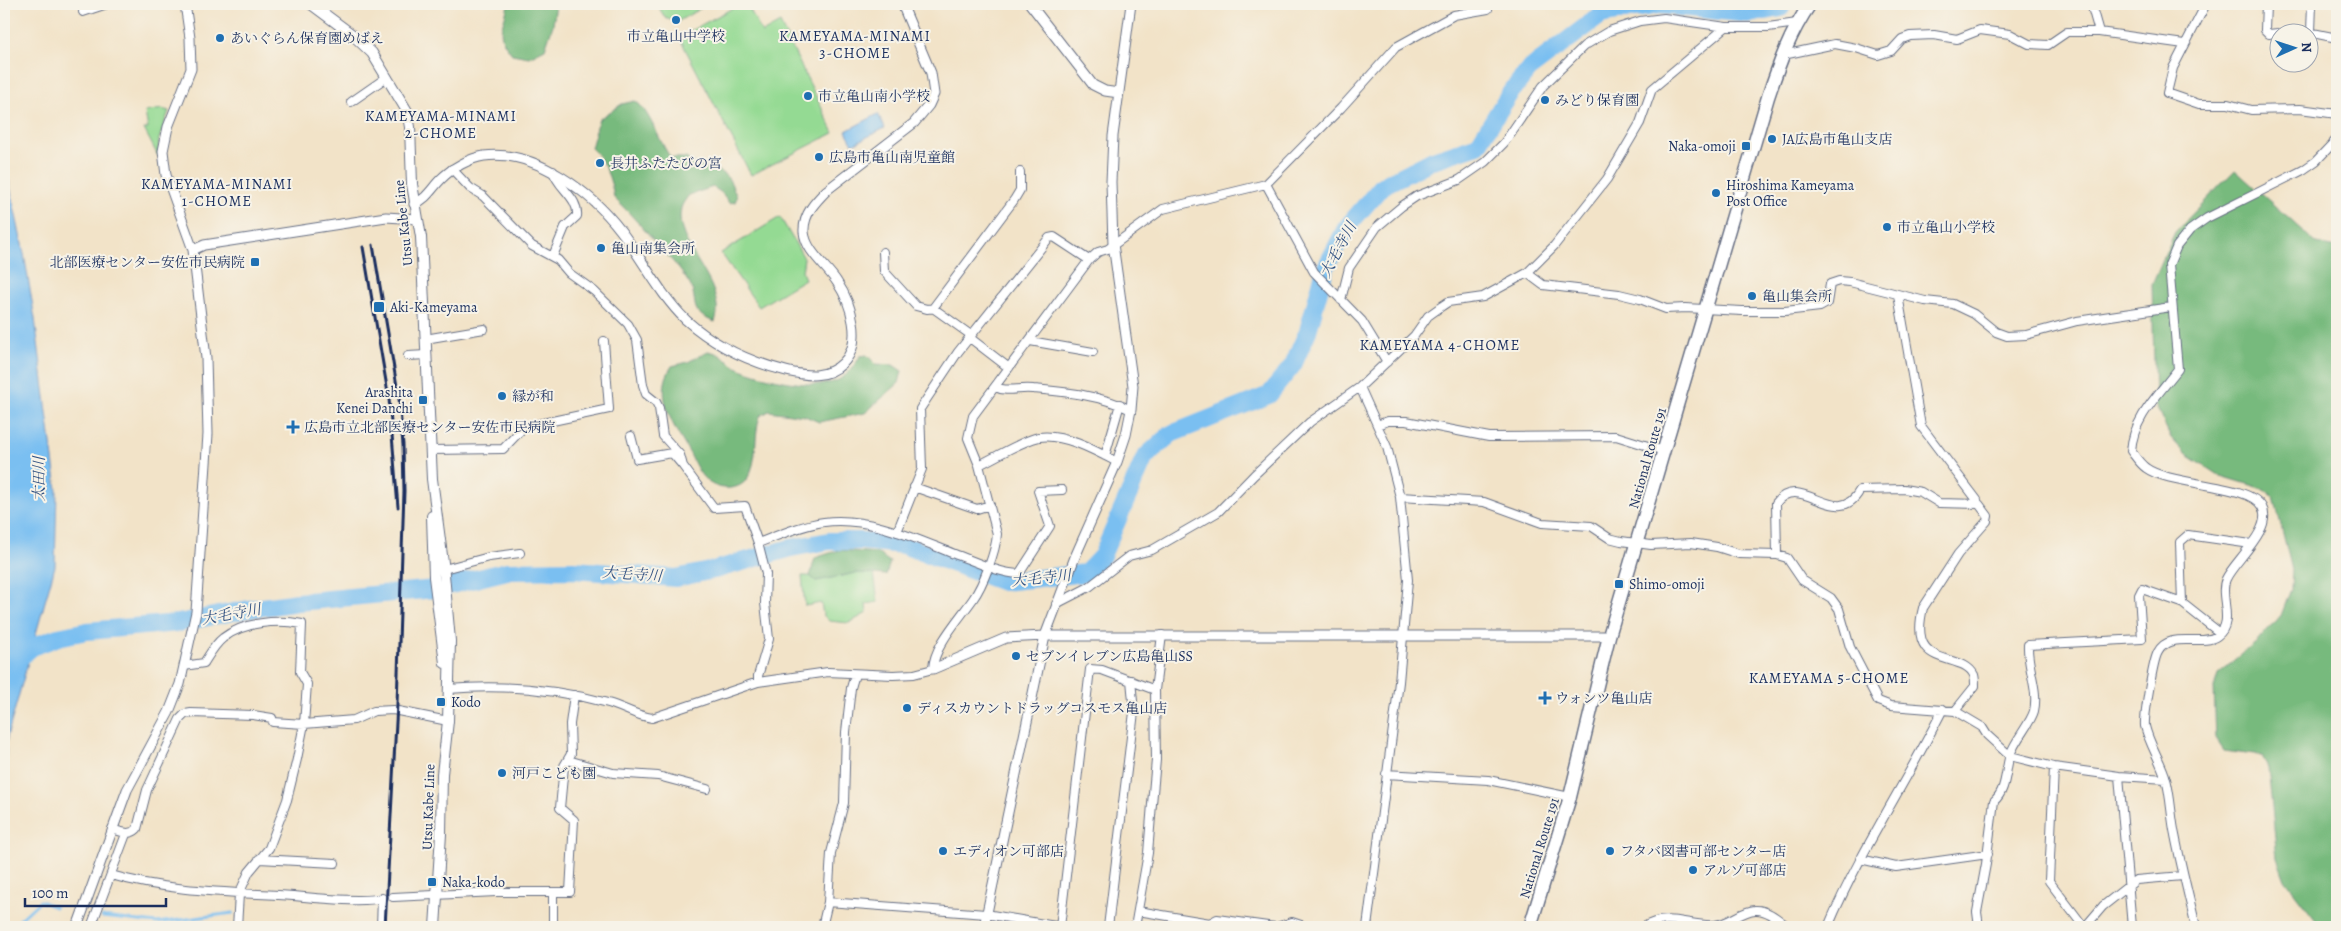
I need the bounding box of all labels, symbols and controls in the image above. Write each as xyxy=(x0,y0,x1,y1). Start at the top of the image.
marker: 市立亀山中学校 xyxy=(670,14,682,26)
north arrow xyxy=(2268,22,2318,72)
district label: KAMEYAMA-MINAMI 3-CHOME xyxy=(779,26,931,63)
place label: 市立亀山中学校 xyxy=(627,27,725,46)
place label: あいぐらん保育園めばえ xyxy=(230,29,384,48)
marker: あいぐらん保育園めばえ xyxy=(214,32,226,44)
text: N xyxy=(2297,42,2316,53)
place label: 市立亀山南小学校 xyxy=(818,87,930,106)
marker: 市立亀山南小学校 xyxy=(802,90,814,102)
place label: みどり保育園 xyxy=(1555,91,1639,110)
marker: みどり保育園 xyxy=(1539,94,1551,106)
district label: KAMEYAMA-MINAMI 2-CHOME xyxy=(365,106,517,143)
place label: JA広島市亀山支店 xyxy=(1782,130,1893,149)
marker: JA広島市亀山支店 xyxy=(1766,133,1778,145)
place label: Naka-omoji xyxy=(1668,137,1736,156)
marker: Naka-omoji xyxy=(1740,140,1752,152)
place label: 広島市亀山南児童館 xyxy=(829,148,955,167)
marker: 広島市亀山南児童館 xyxy=(813,151,825,163)
place label: 長井ふたたびの宮 xyxy=(610,154,722,173)
marker: 長井ふたたびの宮 xyxy=(594,157,606,169)
district label: KAMEYAMA-MINAMI 1-CHOME xyxy=(141,174,293,211)
place label: Hiroshima Kameyama Post Office xyxy=(1726,176,1855,211)
street label: Utsu Kabe Line xyxy=(390,179,417,267)
marker: Hiroshima Kameyama Post Office xyxy=(1710,187,1722,199)
water label: 大毛寺川 xyxy=(1315,217,1362,281)
place label: 市立亀山小学校 xyxy=(1897,218,1995,237)
marker: 市立亀山小学校 xyxy=(1881,221,1893,233)
place label: 亀山南集会所 xyxy=(611,239,695,258)
marker: 亀山南集会所 xyxy=(595,242,607,254)
place label: 北部医療センター安佐市民病院 xyxy=(50,253,245,272)
marker: 北部医療センター安佐市民病院 xyxy=(249,256,261,268)
place label: 亀山集会所 xyxy=(1762,287,1832,306)
marker: 亀山集会所 xyxy=(1746,290,1758,302)
place label: Aki-Kameyama xyxy=(389,298,478,317)
marker: Aki-Kameyama xyxy=(372,300,386,314)
district label: KAMEYAMA 4-CHOME xyxy=(1360,335,1520,355)
place label: Arashita Kenei Danchi xyxy=(336,383,413,418)
place label: 縁が和 xyxy=(512,387,554,406)
marker: 縁が和 xyxy=(496,390,508,402)
marker: Arashita Kenei Danchi xyxy=(417,394,429,406)
street label: National Route 191 xyxy=(1624,405,1671,511)
place label: 広島市立北部医療センター安佐市民病院 xyxy=(304,418,555,437)
marker: 広島市立北部医療センター安佐市民病院 xyxy=(286,420,300,434)
water label: 太田川 xyxy=(29,455,49,502)
water label: 大毛寺川 xyxy=(601,562,665,586)
water label: 大毛寺川 xyxy=(1010,565,1074,591)
place label: Shimo-omoji xyxy=(1629,575,1705,594)
marker: Shimo-omoji xyxy=(1613,578,1625,590)
water label: 大毛寺川 xyxy=(200,599,264,629)
place label: セブンイレブン広島亀山SS xyxy=(1026,647,1193,666)
marker: セブンイレブン広島亀山SS xyxy=(1010,650,1022,662)
district label: KAMEYAMA 5-CHOME xyxy=(1749,668,1909,688)
place label: ウォンツ亀山店 xyxy=(1555,689,1652,708)
marker: ウォンツ亀山店 xyxy=(1539,692,1551,704)
place label: Kodo xyxy=(451,693,481,712)
marker: Kodo xyxy=(435,696,447,708)
place label: ディスカウントドラッグコスモス亀山店 xyxy=(917,699,1167,718)
marker: ディスカウントドラッグコスモス亀山店 xyxy=(901,702,913,714)
street label: Utsu Kabe Line xyxy=(417,763,440,851)
place label: 河戸こども園 xyxy=(512,764,596,783)
marker: 河戸こども園 xyxy=(496,767,508,779)
street label: National Route 191 xyxy=(1515,795,1564,901)
place label: エディオン可部店 xyxy=(953,842,1064,861)
place label: フタバ図書可部センター店 xyxy=(1620,842,1786,861)
marker: エディオン可部店 xyxy=(937,845,949,857)
marker: フタバ図書可部センター店 xyxy=(1604,845,1616,857)
place label: アルゾ可部店 xyxy=(1703,861,1786,880)
marker: アルゾ可部店 xyxy=(1687,864,1699,876)
place label: Naka-kodo xyxy=(442,873,505,892)
scale bar xyxy=(25,876,166,908)
marker: Naka-kodo xyxy=(426,876,438,888)
text: 100 m xyxy=(32,883,69,903)

